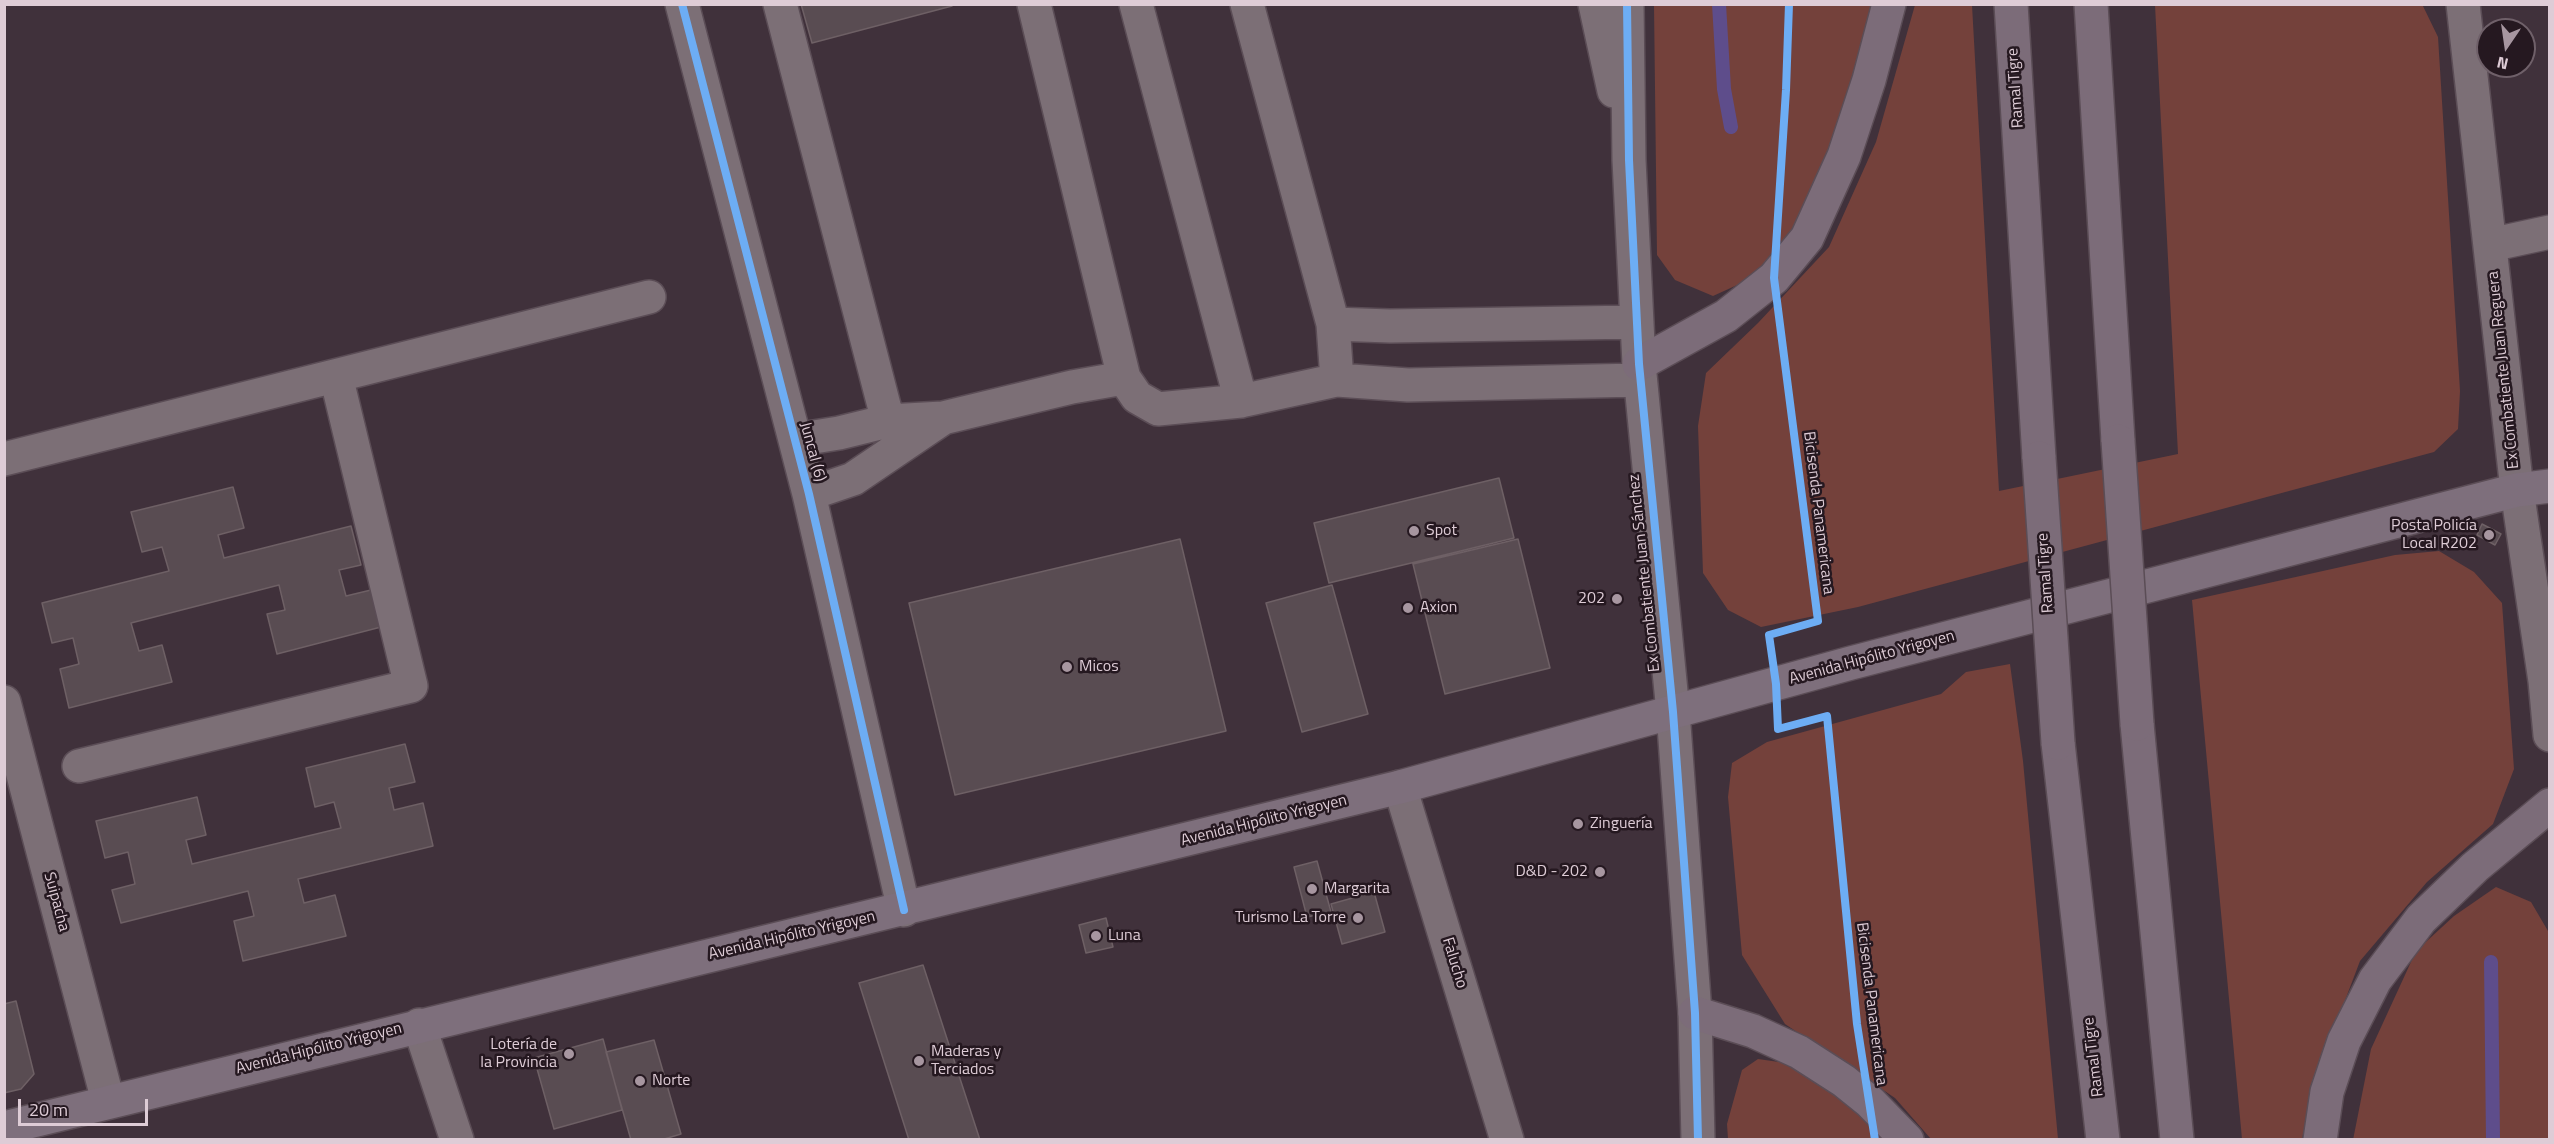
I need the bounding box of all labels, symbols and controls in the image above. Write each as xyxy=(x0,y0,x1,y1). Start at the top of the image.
north arrow xyxy=(2476,18,2536,78)
street label: Ramal Tigre xyxy=(2004,47,2028,129)
text: N xyxy=(2494,51,2511,77)
street label: Ex Combatiente Juan Reguera xyxy=(2484,270,2524,470)
street label: Juncal (6) xyxy=(795,420,829,484)
street label: Bicisenda Panamericana xyxy=(1798,430,1838,596)
street label: Ex Combatiente Juan Sánchez xyxy=(1625,473,1665,673)
place label: Posta Policía Local R202 xyxy=(2391,516,2477,554)
place label: Spot xyxy=(1426,521,1457,541)
marker: Spot xyxy=(1407,524,1421,538)
marker: Posta Policía Local R202 xyxy=(2482,528,2496,542)
street label: Ramal Tigre xyxy=(2034,532,2058,614)
place label: 202 xyxy=(1578,589,1605,609)
marker: 202 xyxy=(1610,592,1624,606)
place label: Axion xyxy=(1420,598,1457,618)
marker: Axion xyxy=(1401,601,1415,615)
street label: Avenida Hipólito Yrigoyen xyxy=(1787,627,1957,689)
place label: Micos xyxy=(1079,657,1119,677)
marker: Micos xyxy=(1060,660,1074,674)
street label: Avenida Hipólito Yrigoyen xyxy=(1179,791,1349,851)
place label: Zinguería xyxy=(1590,814,1653,834)
marker: Zinguería xyxy=(1571,817,1585,831)
place label: D&D - 202 xyxy=(1515,862,1588,882)
marker: D&D - 202 xyxy=(1593,865,1607,879)
street label: Suipacha xyxy=(39,870,73,934)
place label: Margarita xyxy=(1324,879,1390,899)
marker: Margarita xyxy=(1305,882,1319,896)
street label: Avenida Hipólito Yrigoyen xyxy=(707,907,877,965)
place label: Turismo La Torre xyxy=(1235,908,1346,928)
marker: Turismo La Torre xyxy=(1351,911,1365,925)
street label: Bicisenda Panamericana xyxy=(1851,921,1891,1087)
place label: Luna xyxy=(1108,926,1141,946)
marker: Luna xyxy=(1089,929,1103,943)
street label: Falucho xyxy=(1437,935,1471,991)
street label: Ramal Tigre xyxy=(2080,1016,2108,1098)
street label: Avenida Hipólito Yrigoyen xyxy=(234,1019,404,1079)
place label: Lotería de la Provincia xyxy=(480,1035,557,1073)
place label: Maderas y Terciados xyxy=(931,1042,1001,1080)
marker: Lotería de la Provincia xyxy=(562,1047,576,1061)
marker: Maderas y Terciados xyxy=(912,1054,926,1068)
place label: Norte xyxy=(652,1071,690,1091)
marker: Norte xyxy=(633,1074,647,1088)
scale bar xyxy=(21,1087,152,1125)
text: 20 m xyxy=(29,1096,68,1123)

